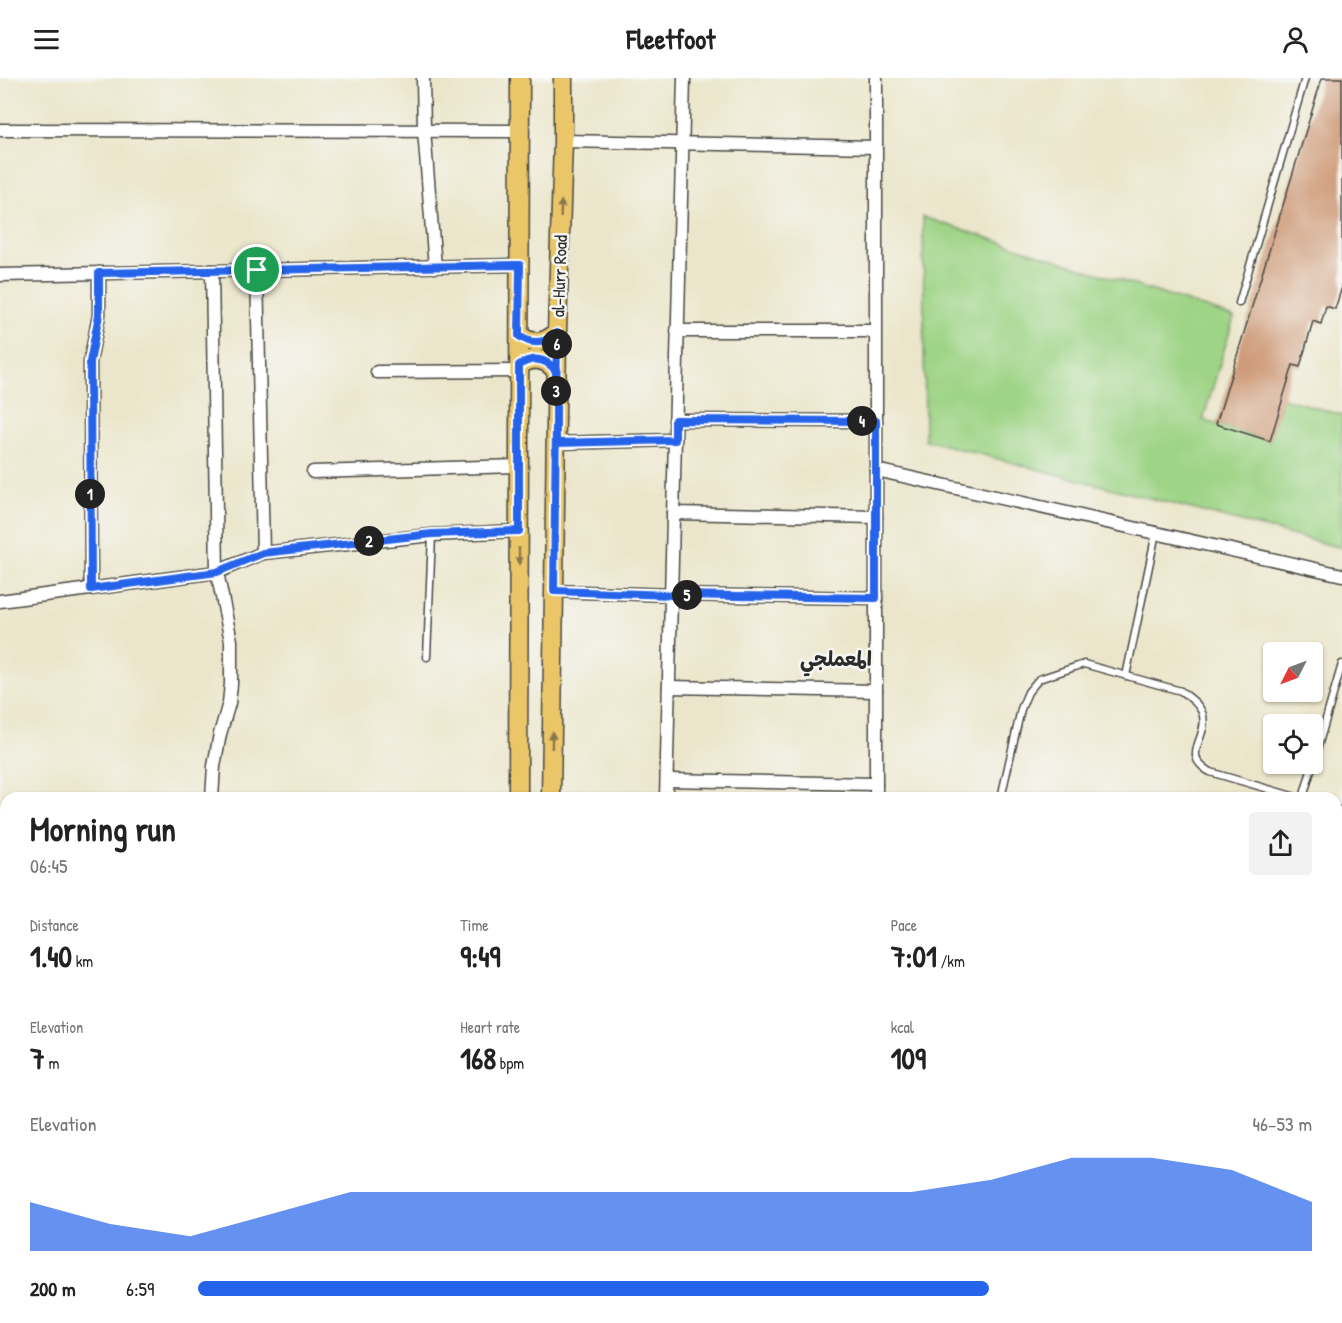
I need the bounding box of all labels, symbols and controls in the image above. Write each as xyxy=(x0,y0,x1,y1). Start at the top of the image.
text: Fleetfoot xyxy=(627,21,715,57)
icon: menu xyxy=(30,23,63,56)
icon: person xyxy=(1279,23,1312,56)
one-way arrow xyxy=(556,199,565,218)
street label: al-Hurr Road xyxy=(545,234,573,318)
pin xyxy=(231,244,282,295)
icon: arrive xyxy=(240,253,273,286)
pin: 6 xyxy=(542,329,572,359)
text: 6 xyxy=(554,333,560,355)
pin: 3 xyxy=(541,376,571,406)
text: 3 xyxy=(552,380,560,402)
pin: 4 xyxy=(847,406,877,436)
text: 4 xyxy=(859,410,865,432)
pin: 1 xyxy=(75,479,105,509)
text: 1 xyxy=(87,483,93,505)
pin: 2 xyxy=(354,526,384,556)
text: 2 xyxy=(365,530,373,552)
one-way arrow xyxy=(514,547,524,566)
pin: 5 xyxy=(672,580,702,610)
text: 5 xyxy=(684,584,690,606)
north arrow xyxy=(1263,642,1323,702)
map controls xyxy=(1263,642,1323,774)
district label: المعملجي xyxy=(800,645,872,677)
button: locate xyxy=(1263,714,1323,774)
one-way arrow xyxy=(547,730,557,749)
text: Morning run xyxy=(30,807,176,851)
button: share xyxy=(1249,812,1312,875)
text: 06:45 xyxy=(30,852,68,879)
text: Distance xyxy=(30,914,79,936)
text: Time xyxy=(460,914,489,936)
text: Pace xyxy=(891,914,917,936)
text: 1.40 xyxy=(30,936,72,976)
text: 9:49 xyxy=(460,936,501,976)
text: 7:01 xyxy=(891,936,937,976)
text: km xyxy=(72,950,93,972)
text: /km xyxy=(937,950,965,972)
text: Elevation xyxy=(30,1016,83,1038)
text: Heart rate xyxy=(460,1016,520,1038)
text: kcal xyxy=(891,1016,914,1038)
text: 7 xyxy=(30,1038,45,1078)
text: 168 xyxy=(460,1038,496,1078)
text: 109 xyxy=(891,1038,926,1078)
text: m xyxy=(45,1052,59,1074)
text: bpm xyxy=(496,1052,524,1074)
text: Elevation xyxy=(30,1110,96,1137)
text: 46–53 m xyxy=(1253,1110,1312,1137)
text: 200 m xyxy=(30,1275,75,1302)
text: 6:59 xyxy=(126,1275,154,1302)

